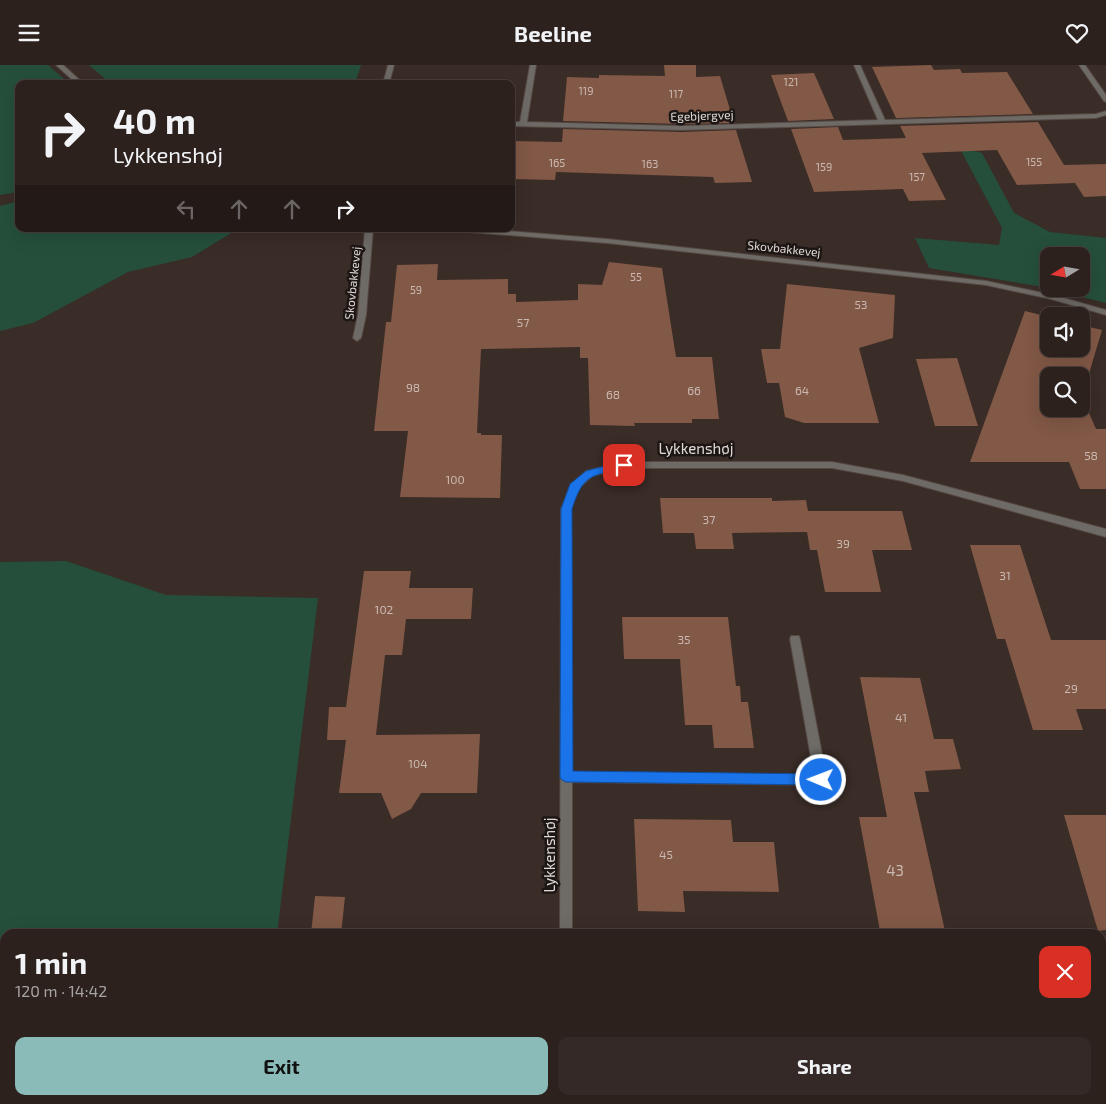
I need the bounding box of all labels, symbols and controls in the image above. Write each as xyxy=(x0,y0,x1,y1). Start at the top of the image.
icon: menu xyxy=(15,19,43,47)
icon: heart xyxy=(1063,19,1091,47)
text: Beeline xyxy=(514,20,592,46)
house number: 121 xyxy=(784,75,798,88)
house number: 119 xyxy=(578,84,594,97)
house number: 117 xyxy=(669,87,684,100)
text: 40 m xyxy=(113,99,196,141)
icon: right xyxy=(30,100,95,165)
street label: Egebjergvej xyxy=(670,107,734,124)
text: Lykkenshøj xyxy=(113,141,223,167)
house number: 155 xyxy=(1026,155,1042,168)
house number: 165 xyxy=(549,156,565,169)
house number: 163 xyxy=(642,157,658,170)
house number: 159 xyxy=(816,160,832,173)
house number: 157 xyxy=(909,170,925,183)
icon: left xyxy=(172,195,200,223)
icon: ahead xyxy=(225,195,253,223)
icon: ahead xyxy=(278,195,306,223)
icon: right xyxy=(331,195,359,223)
street label: Skovbakkevej xyxy=(747,237,821,260)
street label: Skovbakkevej xyxy=(341,246,364,320)
north arrow xyxy=(1040,247,1090,297)
map controls xyxy=(1040,247,1090,417)
house number: 55 xyxy=(630,270,642,283)
house number: 59 xyxy=(410,283,422,296)
house number: 53 xyxy=(854,297,868,311)
button: sound xyxy=(1040,307,1090,357)
house number: 57 xyxy=(517,315,529,329)
button: search xyxy=(1040,367,1090,417)
house number: 98 xyxy=(406,380,420,394)
house number: 66 xyxy=(687,383,701,397)
house number: 64 xyxy=(795,383,809,397)
house number: 68 xyxy=(606,387,620,401)
street label: Lykkenshøj xyxy=(658,439,734,458)
pin xyxy=(603,444,645,486)
house number: 58 xyxy=(1084,448,1098,462)
icon: arrive xyxy=(610,451,638,479)
house number: 100 xyxy=(445,472,465,486)
house number: 37 xyxy=(703,512,715,526)
house number: 39 xyxy=(836,536,850,550)
house number: 31 xyxy=(999,568,1011,582)
house number: 102 xyxy=(375,602,394,616)
house number: 35 xyxy=(677,632,691,646)
house number: 29 xyxy=(1064,681,1078,695)
house number: 41 xyxy=(895,710,907,724)
position arrow xyxy=(794,753,846,805)
house number: 104 xyxy=(408,756,428,770)
street label: Lykkenshøj xyxy=(540,817,559,893)
house number: 45 xyxy=(659,847,673,861)
house number: 43 xyxy=(886,861,904,879)
text: 1 min xyxy=(15,944,87,980)
button: close xyxy=(1039,946,1091,998)
text: 120 m · 14:42 xyxy=(15,981,107,1000)
button: Exit xyxy=(15,1037,548,1095)
button: Share xyxy=(558,1037,1091,1095)

